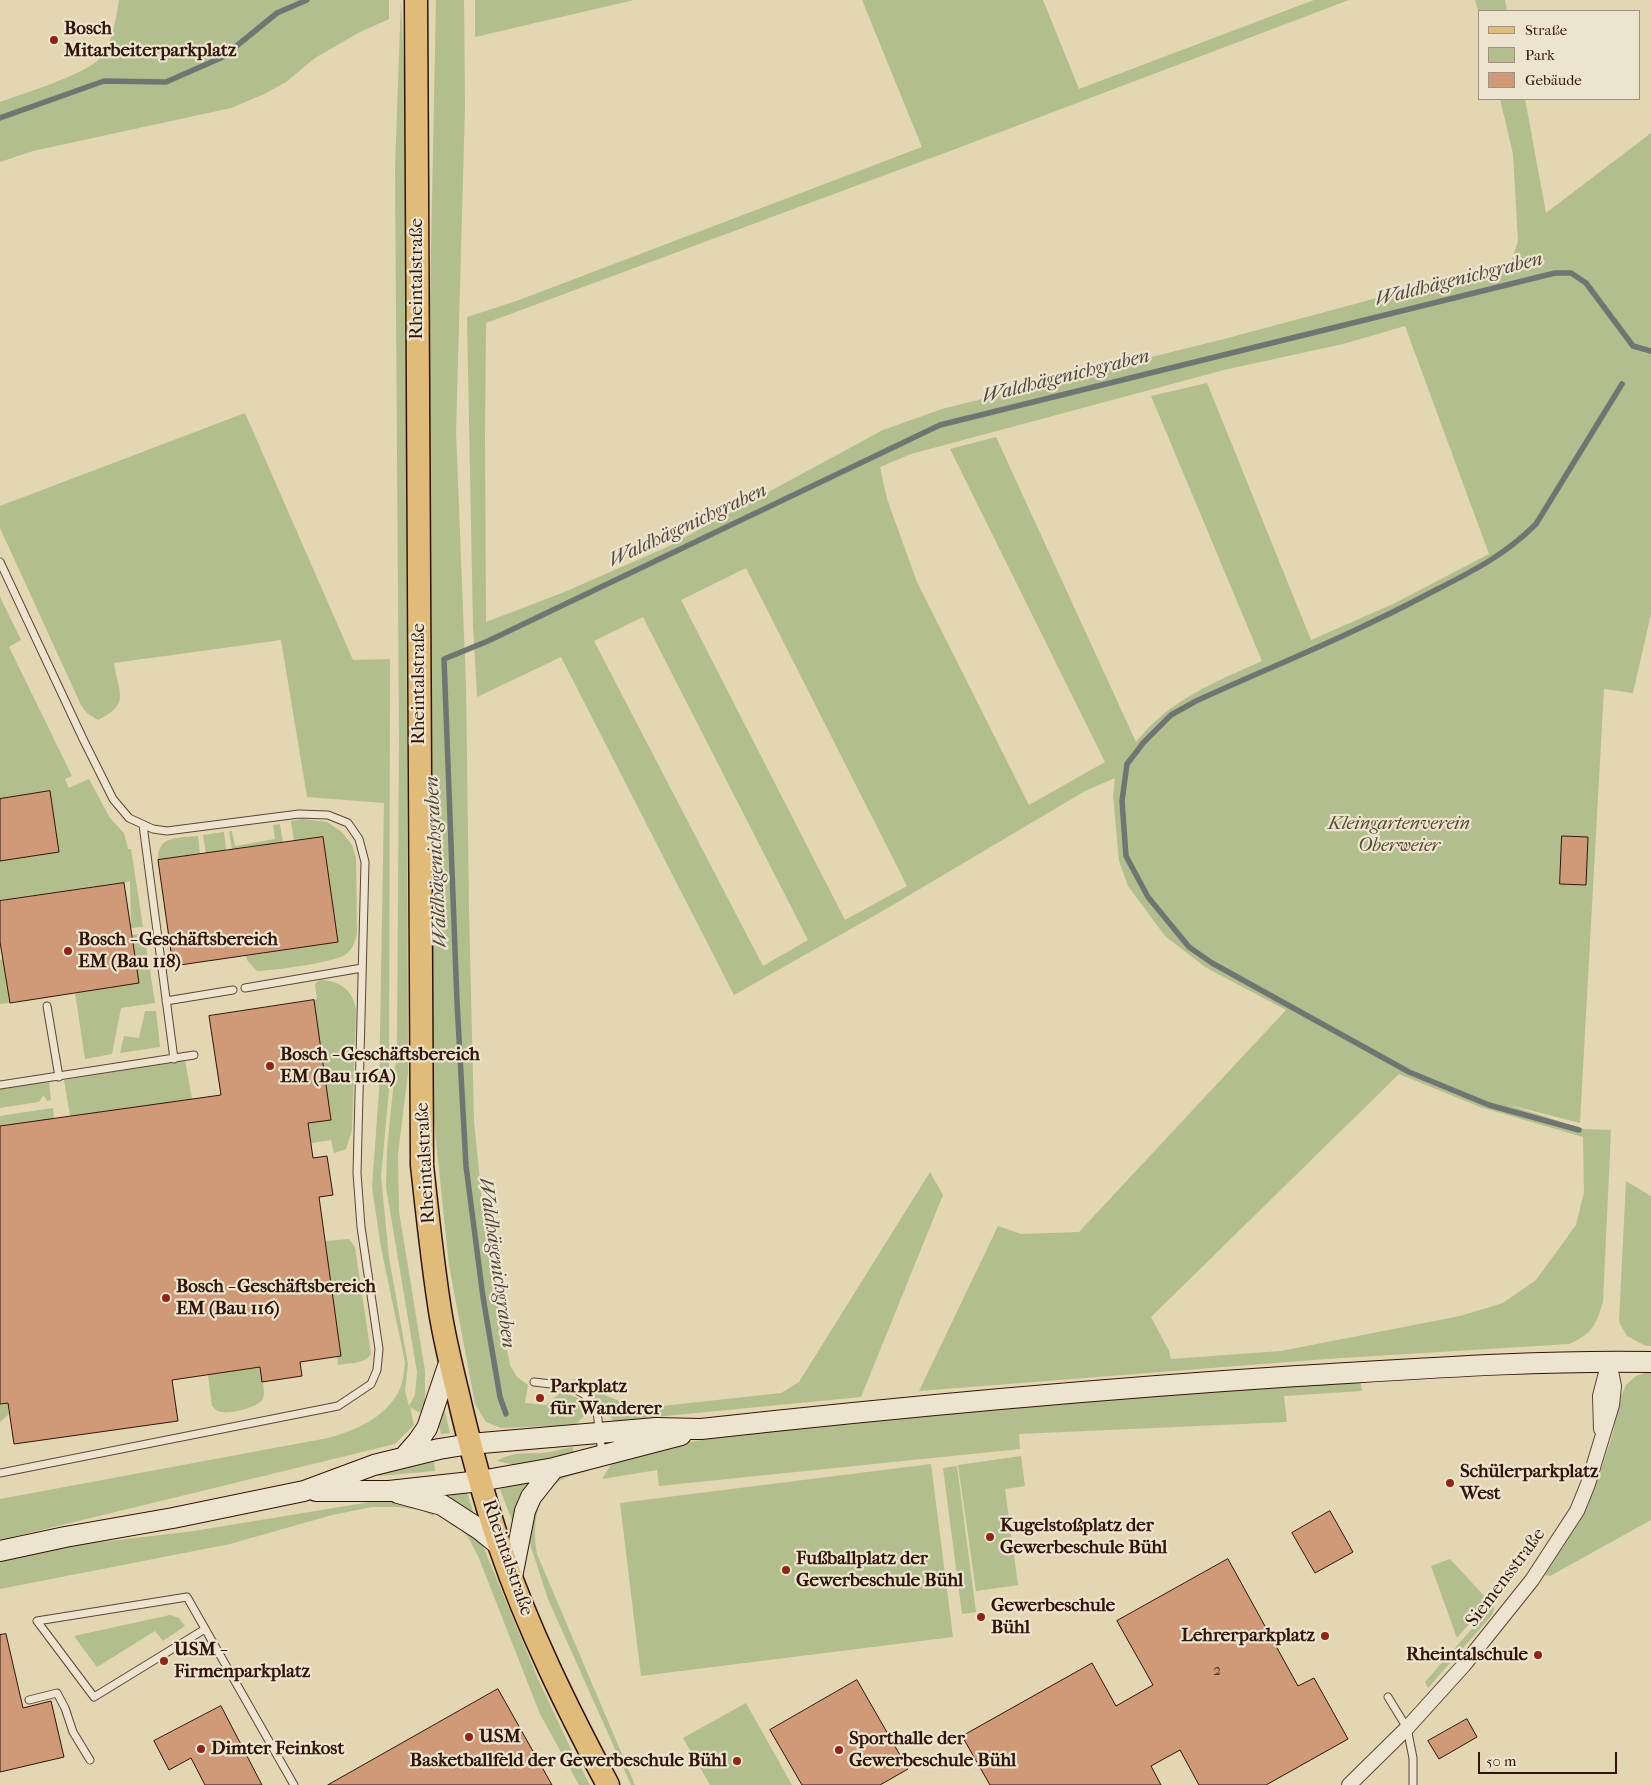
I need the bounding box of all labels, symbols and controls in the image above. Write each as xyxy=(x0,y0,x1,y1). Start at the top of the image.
legend xyxy=(1478,10,1641,100)
place label: Bosch Mitarbeiterparkplatz xyxy=(64,18,236,62)
text: Straße xyxy=(1525,21,1567,39)
marker: Bosch Mitarbeiterparkplatz xyxy=(48,34,60,46)
text: Park xyxy=(1525,46,1555,64)
text: Gebäude xyxy=(1525,71,1582,89)
street label: Rheintalstraße xyxy=(406,218,428,340)
water label: Waldhägenichgraben xyxy=(1373,248,1545,312)
water label: Waldhägenichgraben xyxy=(980,345,1152,409)
water label: Waldhägenichgraben xyxy=(605,479,771,573)
street label: Rheintalstraße xyxy=(408,623,430,745)
water label: Waldhägenichgraben xyxy=(421,776,453,948)
park label: Kleingartenverein Oberweier xyxy=(1328,813,1470,857)
place label: Bosch - Geschäftsbereich EM (Bau 118) xyxy=(78,929,278,973)
marker: Bosch - Geschäftsbereich EM (Bau 118) xyxy=(62,945,74,957)
place label: Bosch - Geschäftsbereich EM (Bau 116A) xyxy=(280,1044,480,1088)
marker: Bosch - Geschäftsbereich EM (Bau 116A) xyxy=(264,1060,276,1072)
street label: Rheintalstraße xyxy=(411,1102,441,1224)
water label: Waldhägenichgraben xyxy=(472,1176,520,1350)
place label: Bosch - Geschäftsbereich EM (Bau 116) xyxy=(176,1276,376,1320)
marker: Bosch - Geschäftsbereich EM (Bau 116) xyxy=(160,1292,172,1304)
place label: Parkplatz für Wanderer xyxy=(550,1376,662,1420)
marker: Parkplatz für Wanderer xyxy=(534,1392,546,1404)
place label: Schülerparkplatz West xyxy=(1460,1461,1599,1505)
marker: Schülerparkplatz West xyxy=(1444,1477,1456,1489)
street label: Rheintalstraße xyxy=(476,1497,538,1619)
place label: Kugelstoßplatz der Gewerbeschule Bühl xyxy=(1000,1515,1167,1559)
street label: Siemensstraße xyxy=(1461,1524,1551,1632)
marker: Kugelstoßplatz der Gewerbeschule Bühl xyxy=(984,1531,996,1543)
place label: Fußballplatz der Gewerbeschule Bühl xyxy=(796,1548,963,1592)
marker: Fußballplatz der Gewerbeschule Bühl xyxy=(780,1564,792,1576)
place label: Gewerbeschule Bühl xyxy=(991,1595,1115,1639)
marker: Gewerbeschule Bühl xyxy=(975,1611,987,1623)
place label: Lehrerparkplatz xyxy=(1181,1625,1315,1647)
marker: Lehrerparkplatz xyxy=(1319,1630,1331,1642)
place label: USM - Firmenparkplatz xyxy=(174,1639,310,1683)
place label: Rheintalschule xyxy=(1406,1644,1528,1666)
marker: Rheintalschule xyxy=(1532,1649,1544,1661)
marker: USM - Firmenparkplatz xyxy=(158,1655,170,1667)
house number: 2 xyxy=(1213,1661,1221,1681)
place label: USM xyxy=(479,1726,521,1748)
place label: Sporthalle der Gewerbeschule Bühl xyxy=(849,1728,1016,1772)
marker: USM xyxy=(463,1731,475,1743)
place label: Dimter Feinkost xyxy=(211,1738,344,1760)
scale bar xyxy=(1481,1742,1620,1774)
marker: Dimter Feinkost xyxy=(195,1743,207,1755)
marker: Sporthalle der Gewerbeschule Bühl xyxy=(833,1744,845,1756)
place label: Basketballfeld der Gewerbeschule Bühl xyxy=(410,1750,727,1772)
text: 50 m xyxy=(1486,1752,1516,1770)
marker: Basketballfeld der Gewerbeschule Bühl xyxy=(731,1755,743,1767)

